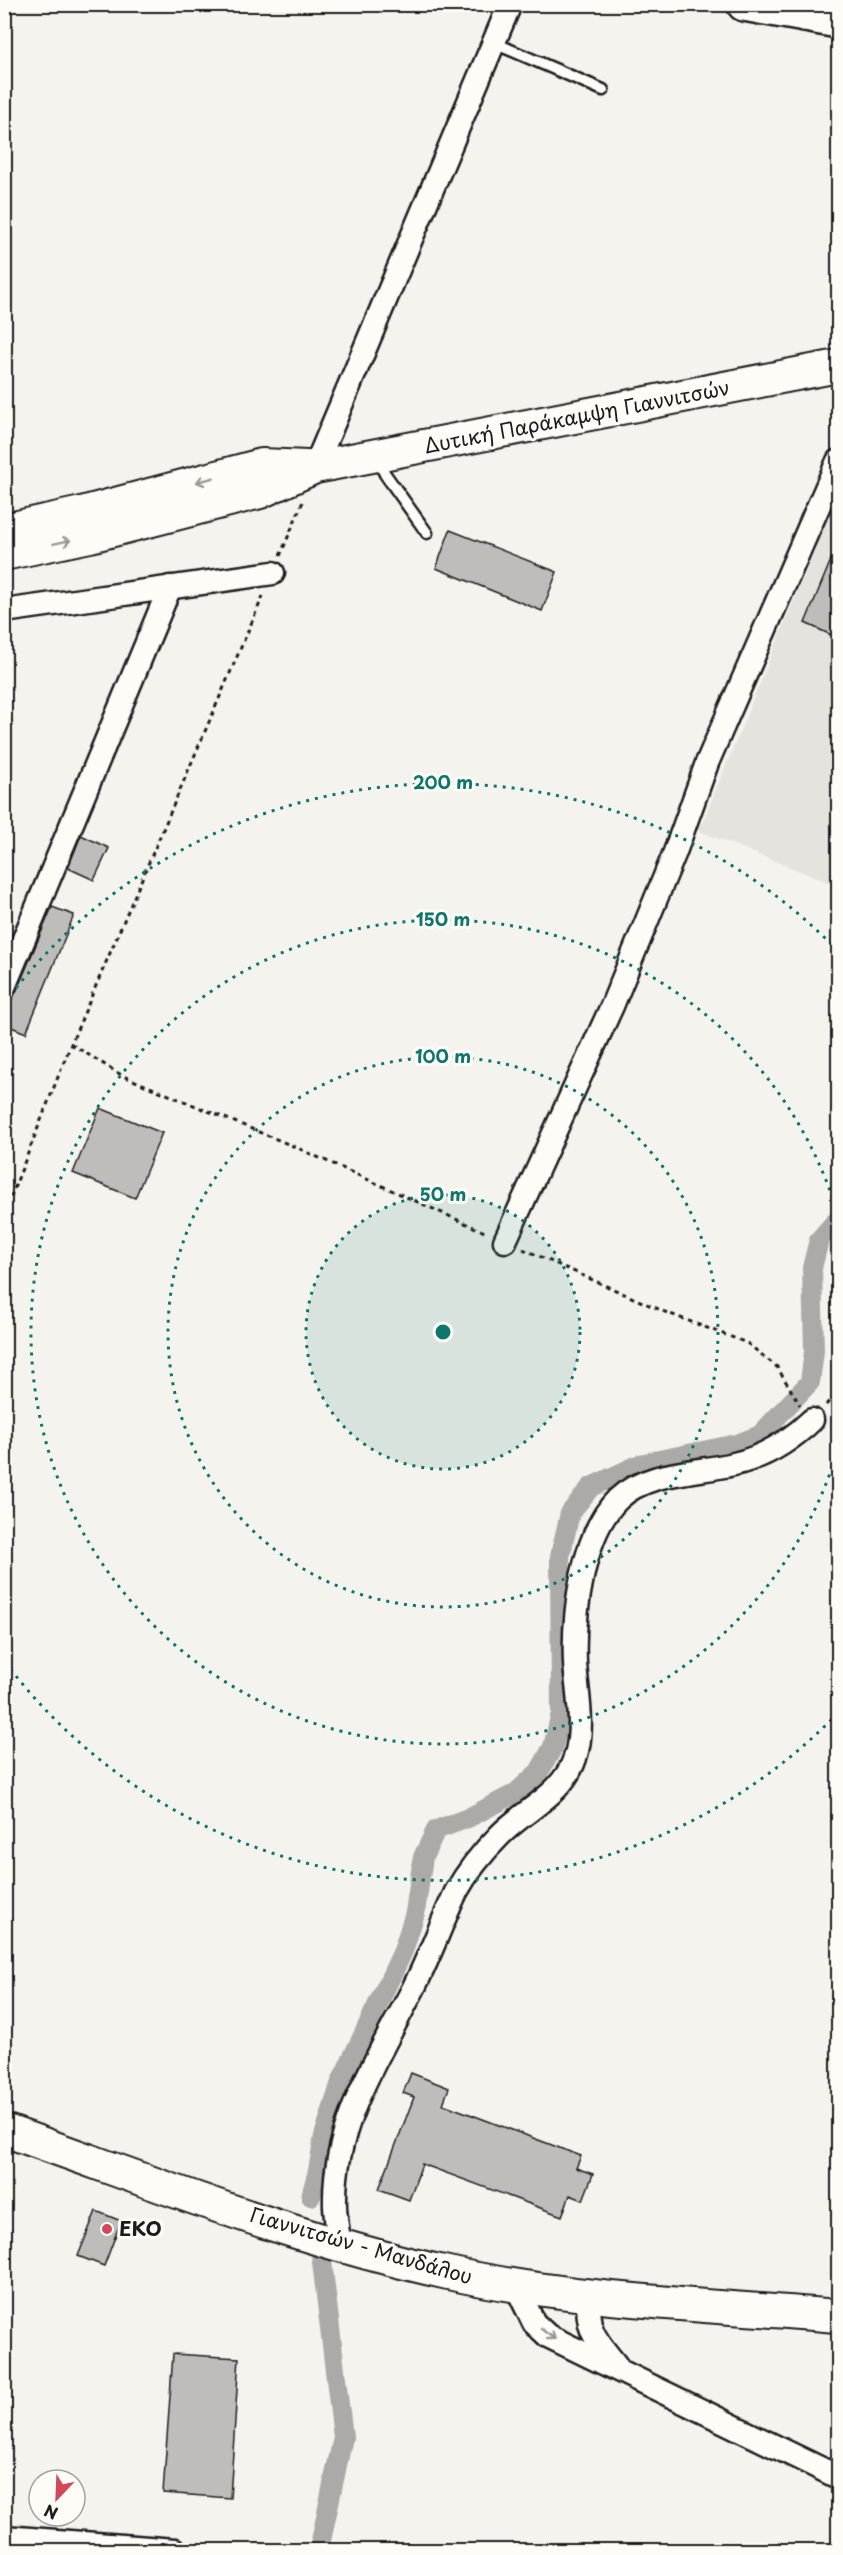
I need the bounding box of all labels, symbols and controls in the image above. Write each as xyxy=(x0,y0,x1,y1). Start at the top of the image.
street label: Δυτική Παράκαμψη Γιαννιτσών xyxy=(421,372,732,460)
one-way arrow xyxy=(196,475,215,486)
one-way arrow xyxy=(52,536,71,547)
text: 200 m xyxy=(413,768,473,795)
text: 150 m xyxy=(416,905,470,932)
text: 100 m xyxy=(415,1042,471,1069)
text: 50 m xyxy=(420,1180,466,1207)
centre of rings xyxy=(433,1322,453,1342)
street label: Γιαννιτσών - Μανδάλου xyxy=(246,2199,476,2291)
place label: EKO xyxy=(119,2213,162,2243)
marker: EKO xyxy=(100,2222,114,2236)
one-way arrow xyxy=(540,2328,556,2340)
north arrow xyxy=(27,2468,87,2528)
text: N xyxy=(40,2499,61,2526)

